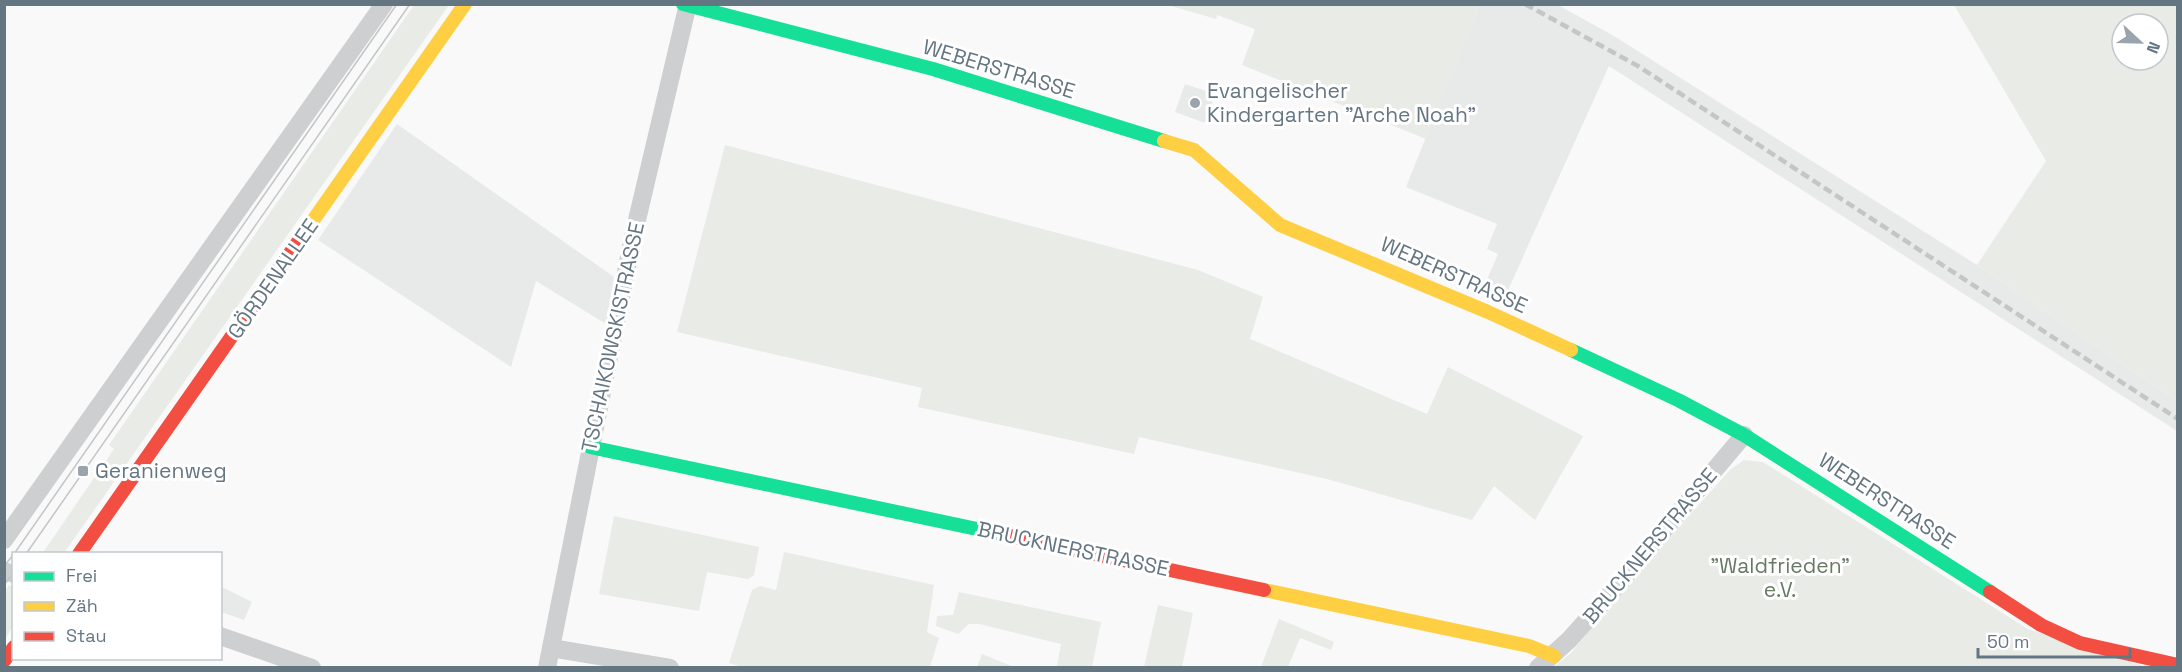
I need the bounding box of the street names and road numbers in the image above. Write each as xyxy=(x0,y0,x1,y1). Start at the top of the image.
street label: WEBERSTRASSE xyxy=(920,33,1079,104)
street label: GÖRDENALLEE xyxy=(221,213,324,344)
street label: TSCHAIKOWSKISTRASSE xyxy=(575,220,650,454)
street label: WEBERSTRASSE xyxy=(1377,230,1532,319)
street label: WEBERSTRASSE xyxy=(1814,446,1961,555)
street label: BRUCKNERSTRASSE xyxy=(1577,462,1723,629)
street label: BRUCKNERSTRASSE xyxy=(975,515,1171,582)

